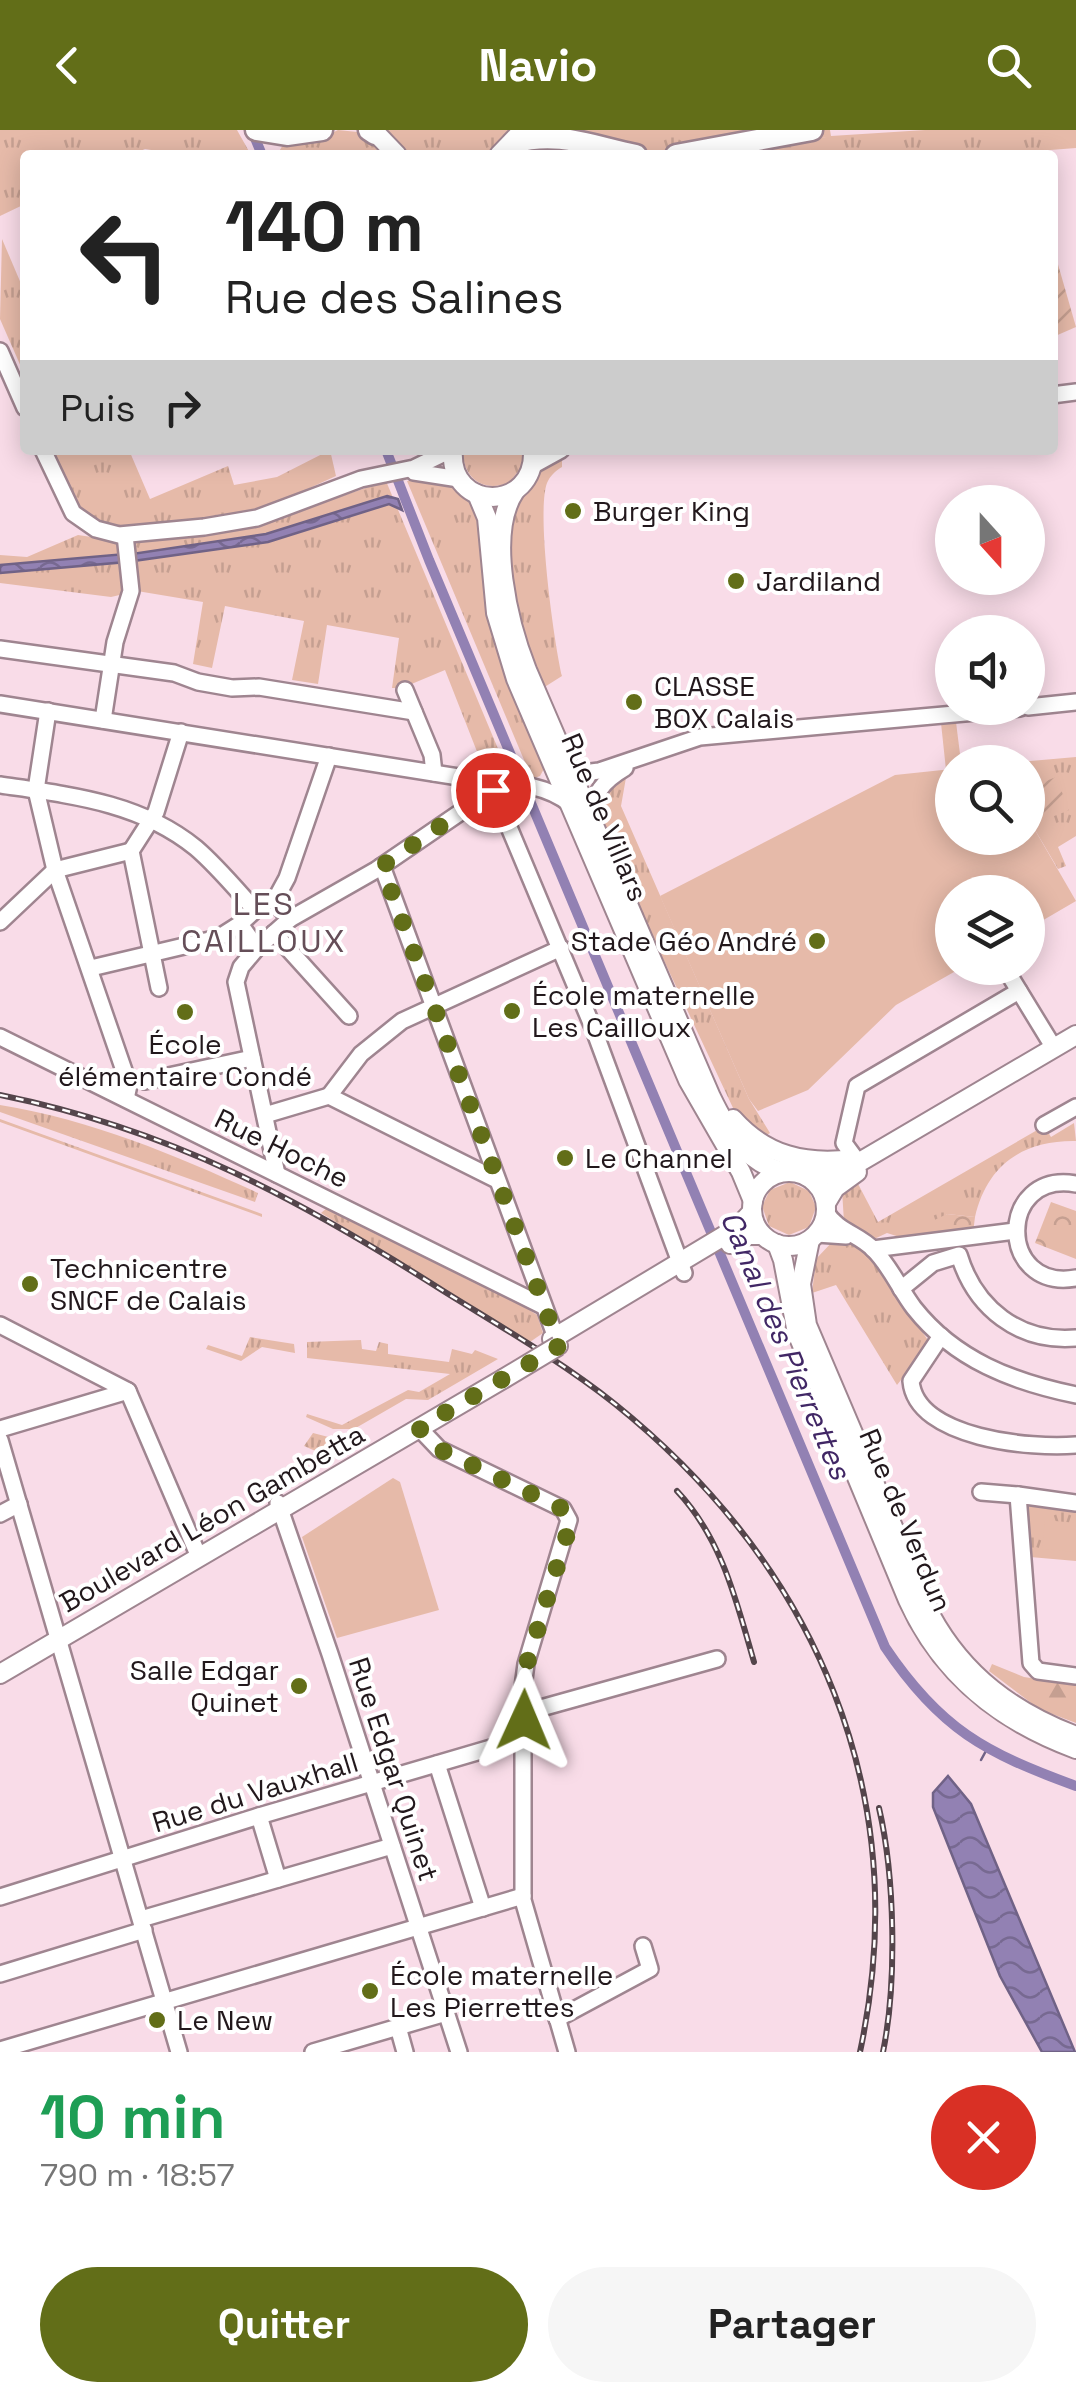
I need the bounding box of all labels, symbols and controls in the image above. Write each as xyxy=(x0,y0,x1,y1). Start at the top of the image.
text: Navio xyxy=(478,37,598,94)
icon: back xyxy=(40,38,95,93)
icon: search xyxy=(981,38,1036,93)
text: 140 m xyxy=(225,182,424,271)
icon: left xyxy=(60,190,190,320)
text: Rue des Salines xyxy=(225,269,563,326)
icon: right xyxy=(155,380,210,435)
text: Puis xyxy=(60,384,135,432)
north arrow xyxy=(935,485,1045,595)
map controls xyxy=(935,485,1045,985)
place label: Burger King xyxy=(593,493,750,529)
marker: Burger King xyxy=(562,500,584,522)
place label: Jardiland xyxy=(756,563,881,599)
marker: Jardiland xyxy=(725,570,747,592)
button: sound xyxy=(935,615,1045,725)
place label: CLASSE BOX Calais xyxy=(654,668,794,736)
marker: CLASSE BOX Calais xyxy=(623,691,645,713)
street label: Rue de Villars xyxy=(553,728,657,906)
button: search xyxy=(935,745,1045,855)
pin xyxy=(451,748,536,833)
icon: arrive xyxy=(466,763,521,818)
button: layers xyxy=(935,875,1045,985)
district label: LES CAILLOUX xyxy=(181,884,347,961)
place label: Stade Géo André xyxy=(571,923,797,959)
marker: Stade Géo André xyxy=(806,930,828,952)
place label: École maternelle Les Cailloux xyxy=(532,977,755,1045)
marker: École maternelle Les Cailloux xyxy=(501,1000,523,1022)
marker: École élémentaire Condé xyxy=(174,1001,196,1023)
place label: École élémentaire Condé xyxy=(58,1026,312,1094)
street label: Rue Hoche xyxy=(209,1100,355,1196)
place label: Le Channel xyxy=(585,1140,733,1176)
marker: Le Channel xyxy=(554,1147,576,1169)
water label: Canal des Pierrettes xyxy=(712,1205,861,1486)
place label: Technicentre SNCF de Calais xyxy=(50,1250,247,1318)
marker: Technicentre SNCF de Calais xyxy=(19,1273,41,1295)
street label: Boulevard Léon Gambetta xyxy=(53,1416,371,1620)
street label: Rue de Verdun xyxy=(851,1423,961,1617)
place label: Salle Edgar Quinet xyxy=(130,1652,279,1720)
street label: Rue Edgar Quinet xyxy=(341,1653,447,1885)
position arrow xyxy=(472,1668,576,1772)
marker: Salle Edgar Quinet xyxy=(288,1675,310,1697)
street label: Rue du Vauxhall xyxy=(148,1744,362,1840)
place label: École maternelle Les Pierrettes xyxy=(390,1957,613,2025)
marker: École maternelle Les Pierrettes xyxy=(359,1980,381,2002)
place label: Le New xyxy=(177,2002,273,2038)
marker: Le New xyxy=(146,2009,168,2031)
text: 10 min xyxy=(40,2079,225,2156)
button: close xyxy=(931,2085,1036,2190)
text: 790 m · 18:57 xyxy=(40,2155,235,2195)
button: Quitter xyxy=(40,2267,528,2382)
button: Partager xyxy=(548,2267,1036,2382)

